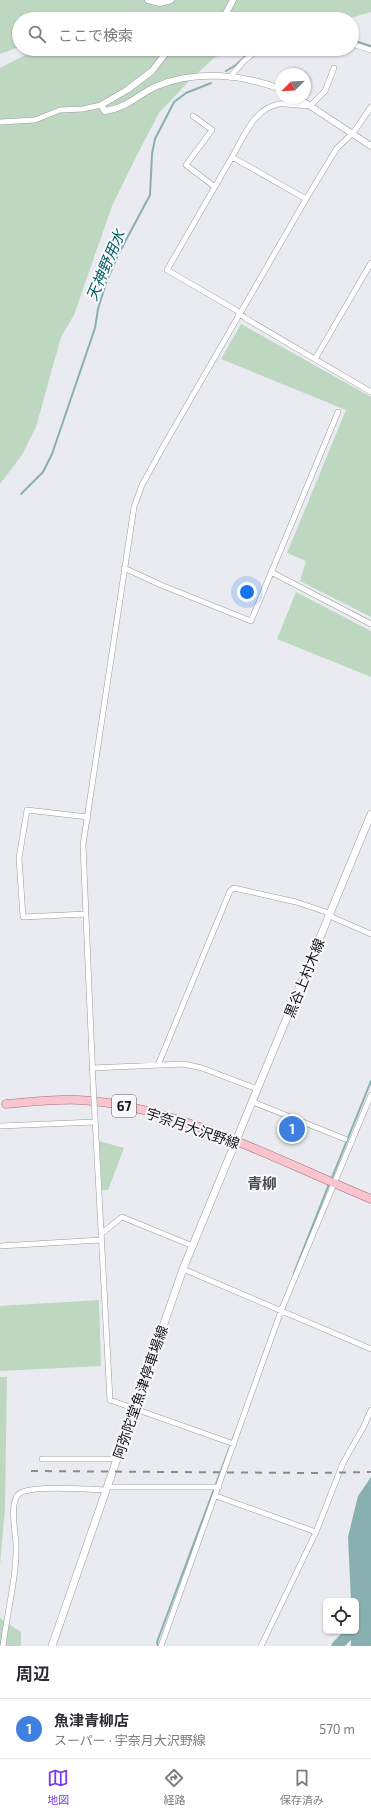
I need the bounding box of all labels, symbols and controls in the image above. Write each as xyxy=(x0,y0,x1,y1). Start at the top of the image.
search box xyxy=(12,12,359,56)
icon: search xyxy=(26,23,48,45)
text: ここで検索 xyxy=(58,26,133,44)
north arrow xyxy=(275,68,311,104)
water label: 天神野用水 xyxy=(82,225,129,303)
your location xyxy=(237,582,257,602)
street label: 黒谷上村木線 xyxy=(280,936,328,1020)
road number: 67 xyxy=(112,1095,136,1117)
street label: 宇奈月大沢野線 xyxy=(144,1104,242,1152)
pin: 1 xyxy=(279,1114,305,1144)
district label: 青柳 xyxy=(247,1174,277,1192)
street label: 阿弥陀堂魚津停車場線 xyxy=(109,1323,171,1461)
map controls xyxy=(323,1598,359,1634)
button: locate xyxy=(323,1598,359,1634)
text: 周辺 xyxy=(16,1663,50,1683)
text: 魚津青柳店 xyxy=(54,1711,129,1729)
text: 1 xyxy=(26,1721,32,1737)
text: 570 m xyxy=(319,1721,355,1737)
text: スーパー · 宇奈月大沢野線 xyxy=(54,1732,206,1748)
tab: 地図 xyxy=(47,1767,69,1807)
tab: 経路 xyxy=(163,1767,185,1807)
tab: 保存済み xyxy=(280,1767,324,1807)

